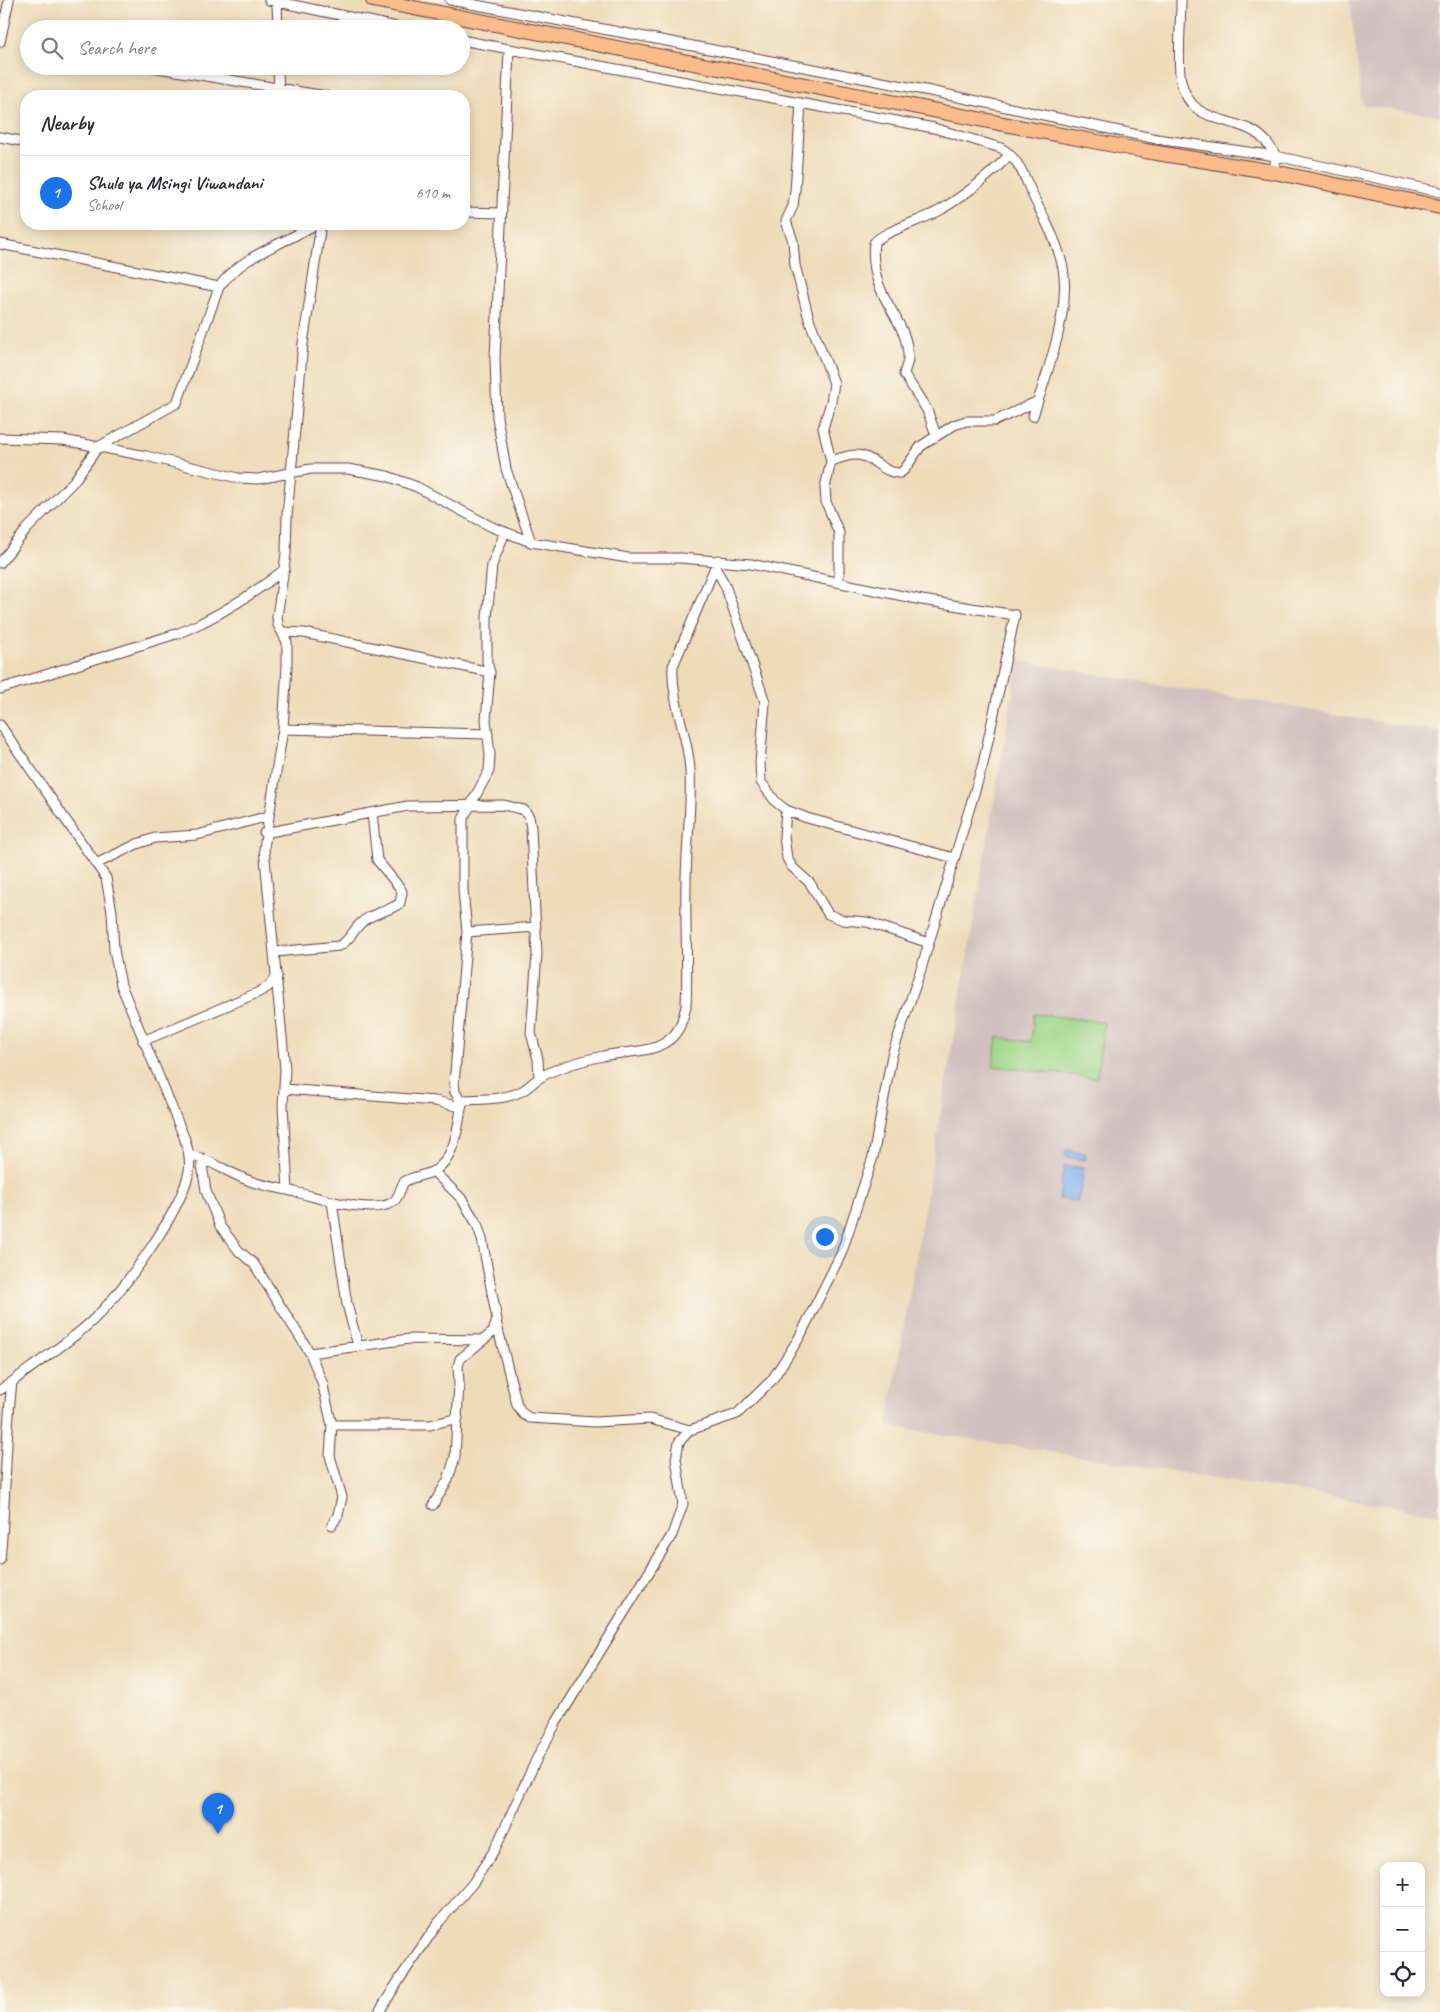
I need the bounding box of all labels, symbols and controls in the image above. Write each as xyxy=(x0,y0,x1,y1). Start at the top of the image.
search box xyxy=(20,20,470,75)
icon: search xyxy=(38,34,66,62)
text: Search here xyxy=(78,36,155,60)
text: Nearby xyxy=(40,110,93,136)
text: Shule ya Msingi Viwandani xyxy=(87,171,262,195)
text: 1 xyxy=(52,183,60,203)
text: 610 m xyxy=(416,183,450,203)
text: School xyxy=(87,195,121,215)
your location xyxy=(812,1224,838,1250)
pin: 1 xyxy=(202,1793,234,1834)
map controls xyxy=(1380,1862,1425,1997)
button: + xyxy=(1380,1862,1425,1907)
button: − xyxy=(1380,1907,1425,1952)
button: locate xyxy=(1380,1952,1425,1997)

